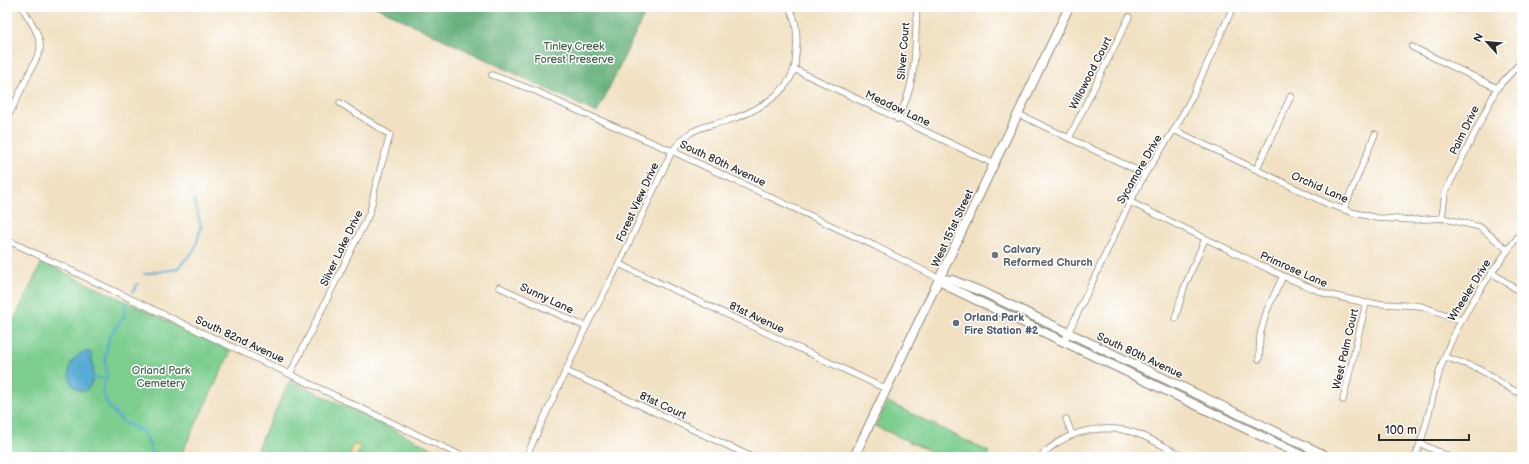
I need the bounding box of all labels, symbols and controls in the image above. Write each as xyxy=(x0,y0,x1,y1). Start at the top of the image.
street label: Silver Court xyxy=(895,21,913,80)
north arrow xyxy=(1467,22,1507,62)
text: N xyxy=(1471,31,1486,44)
street label: Willowood Court xyxy=(1067,34,1115,112)
park label: Tinley Creek Forest Preserve xyxy=(534,40,614,66)
street label: Meadow Lane xyxy=(863,88,933,129)
street label: Palm Drive xyxy=(1447,103,1482,157)
street label: Sycamore Drive xyxy=(1114,132,1165,206)
street label: South 80th Avenue xyxy=(678,138,768,189)
street label: Forest View Drive xyxy=(613,160,662,244)
street label: Orchid Lane xyxy=(1289,169,1351,206)
street label: West 151st Street xyxy=(929,187,976,269)
street label: Silver Lake Drive xyxy=(317,208,366,288)
place label: Calvary Reformed Church xyxy=(1003,243,1093,269)
street label: Primrose Lane xyxy=(1258,249,1330,290)
marker: Calvary Reformed Church xyxy=(990,250,1000,260)
street label: Wheeler Drive xyxy=(1445,257,1494,324)
street label: Sunny Lane xyxy=(518,280,576,317)
street label: 81st Avenue xyxy=(727,299,787,336)
street label: West Palm Court xyxy=(1330,307,1361,391)
place label: Orland Park Fire Station #2 xyxy=(964,311,1039,337)
street label: South 82nd Avenue xyxy=(193,313,287,366)
marker: Orland Park Fire Station #2 xyxy=(951,318,961,328)
street label: South 80th Avenue xyxy=(1095,330,1185,381)
park label: Orland Park Cemetery xyxy=(132,364,191,390)
street label: 81st Court xyxy=(637,389,689,422)
scale bar xyxy=(1379,416,1469,442)
text: 100 m xyxy=(1385,423,1417,438)

